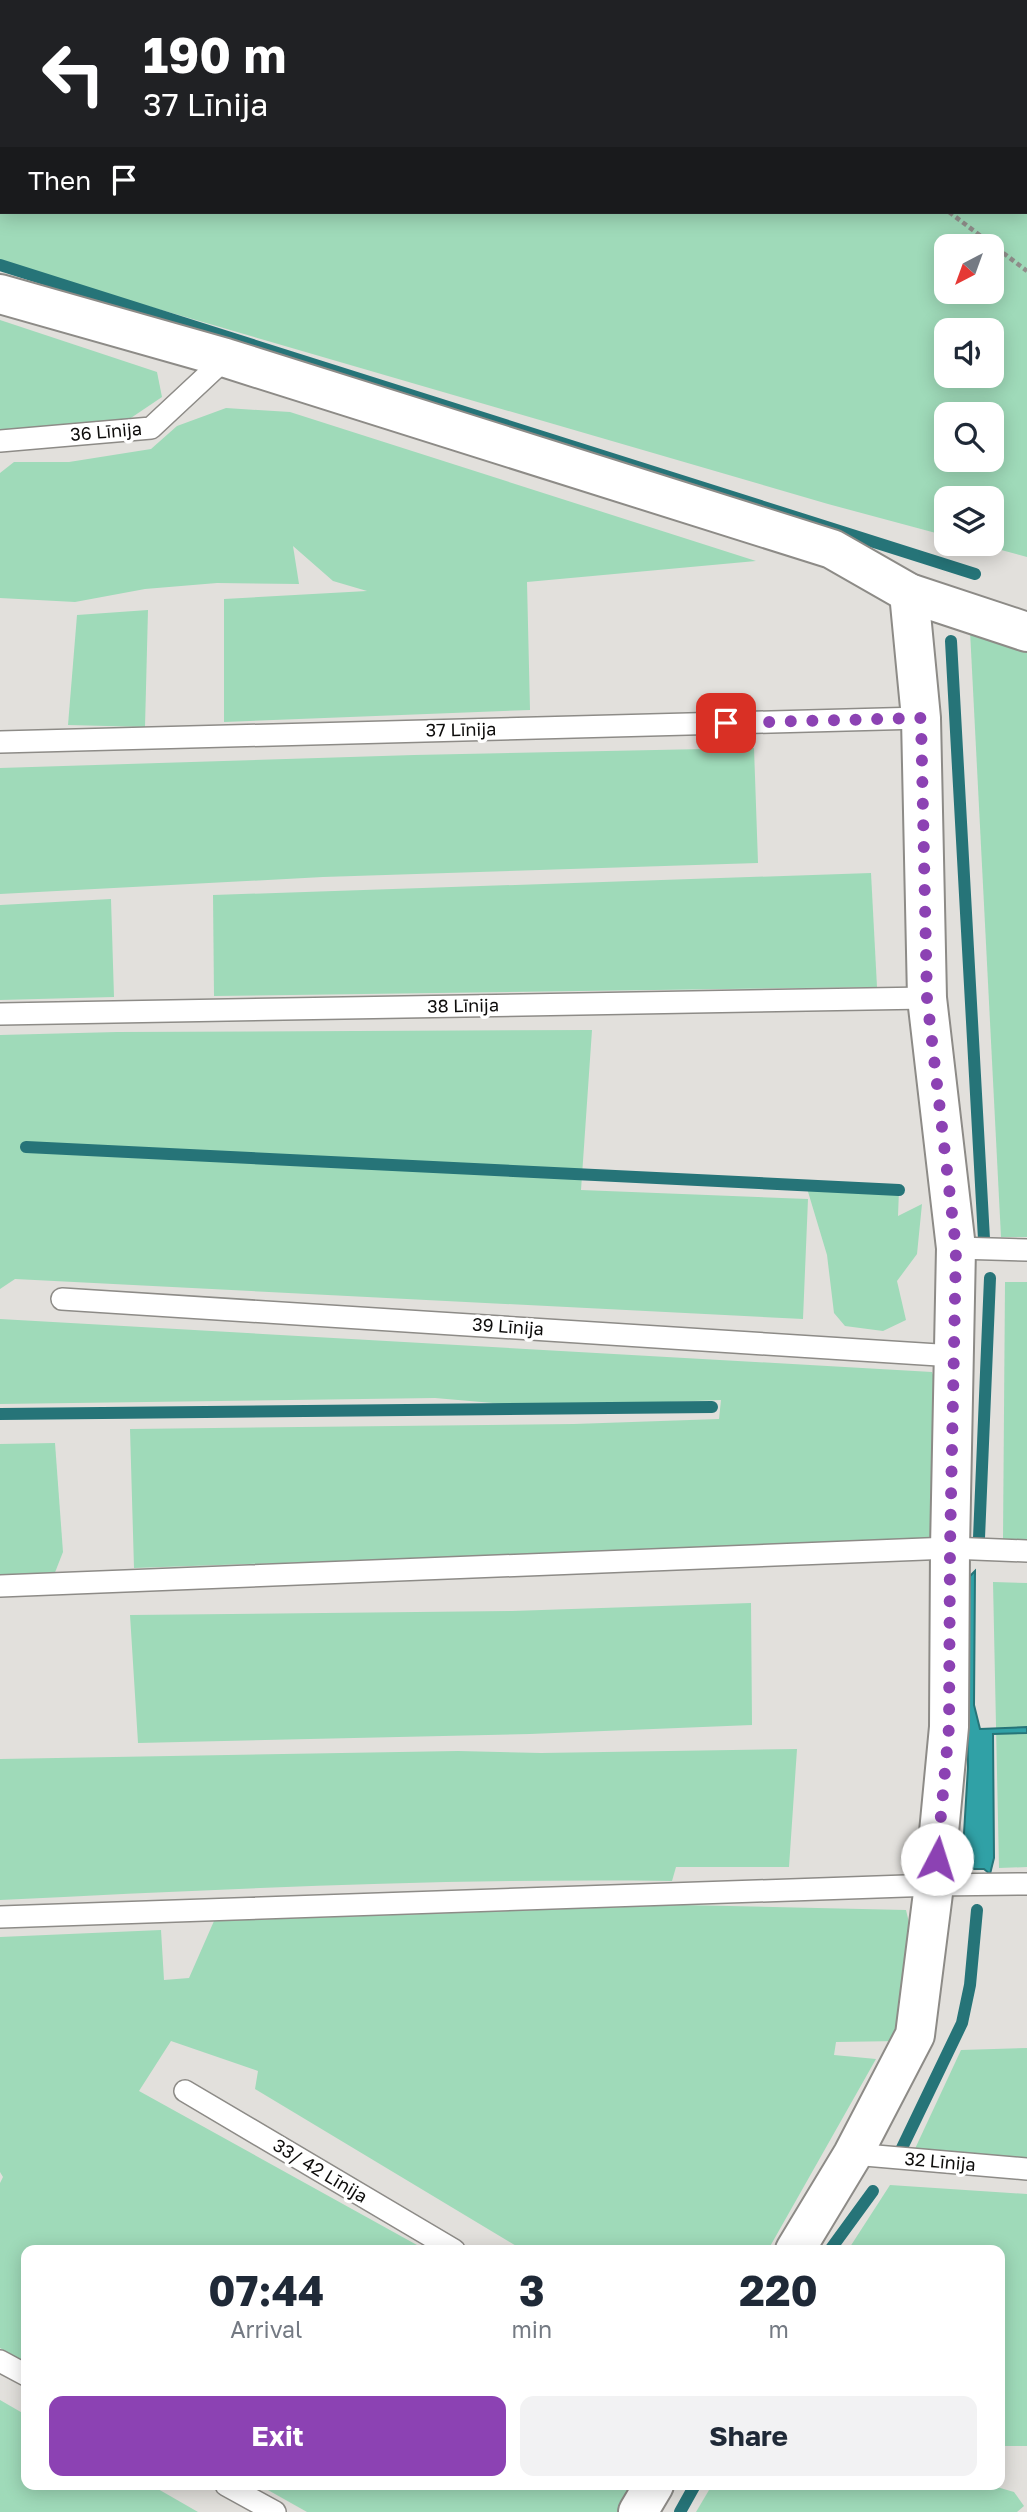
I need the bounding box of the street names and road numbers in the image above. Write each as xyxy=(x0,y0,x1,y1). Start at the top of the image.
street label: 36 Līnija xyxy=(69,417,143,445)
street label: 37 Līnija xyxy=(426,717,496,741)
street label: 38 Līnija xyxy=(427,993,499,1017)
street label: 39 Līnija xyxy=(471,1313,545,1339)
street label: 33/ 42 Līnija xyxy=(269,2133,372,2207)
street label: 32 Līnija xyxy=(904,2147,977,2175)

